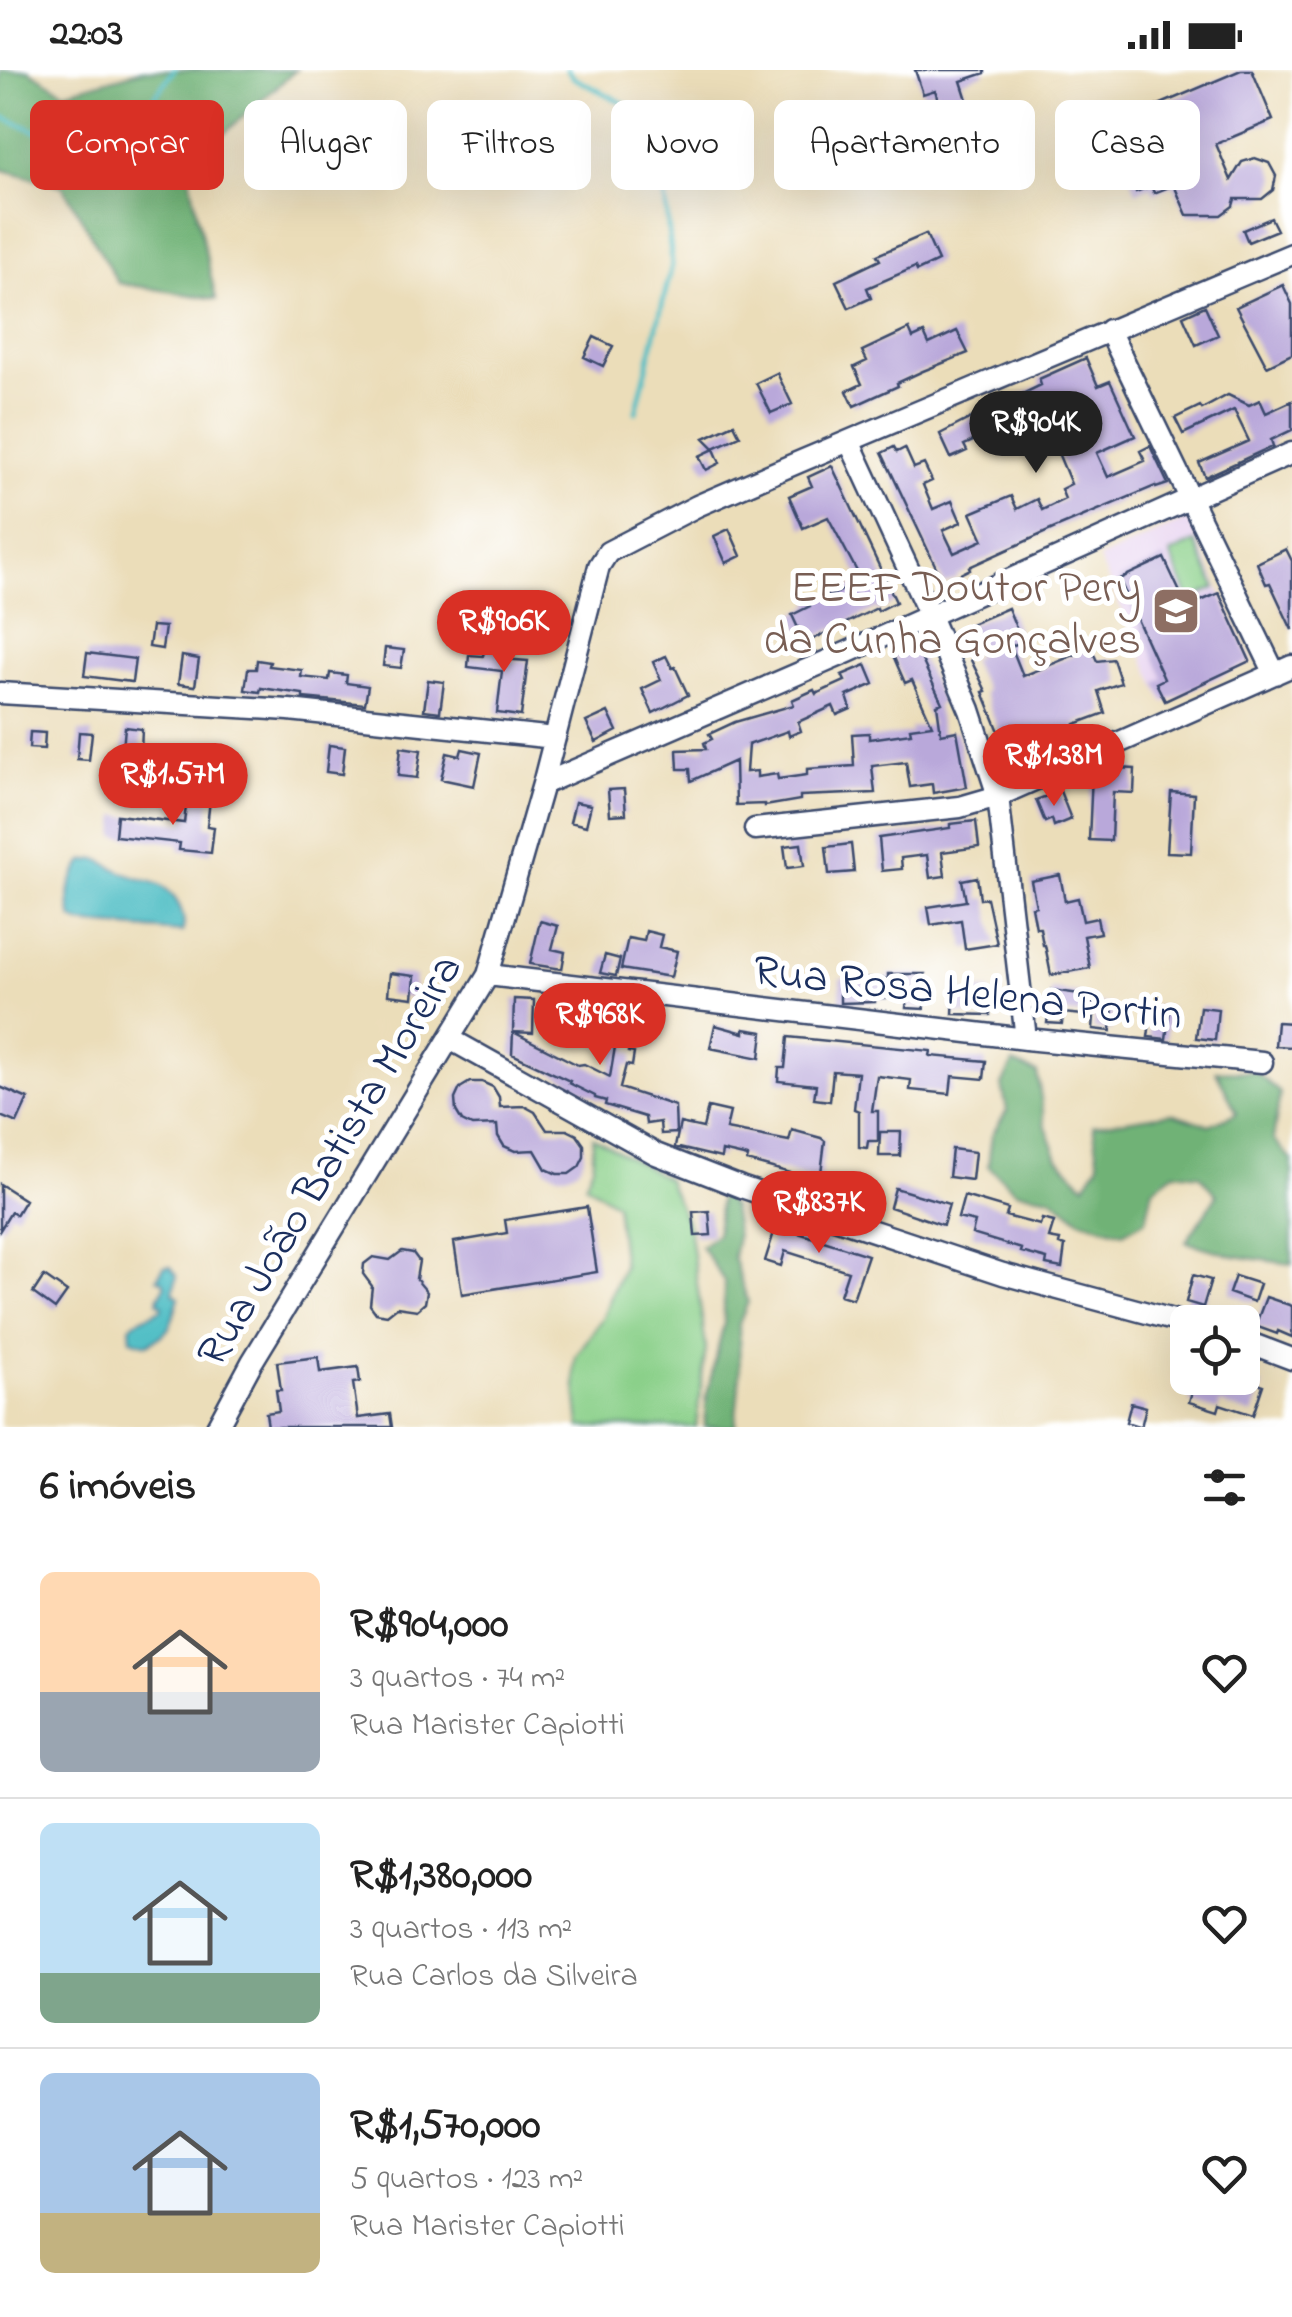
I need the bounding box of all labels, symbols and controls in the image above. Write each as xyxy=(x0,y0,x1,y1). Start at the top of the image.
text: 22:03 xyxy=(50,7,123,63)
chip: Comprar xyxy=(30,100,224,190)
chip: Alugar xyxy=(244,100,407,190)
chip: Filtros xyxy=(427,100,591,190)
chip: Novo xyxy=(611,100,754,190)
chip: Apartamento xyxy=(774,100,1035,190)
chip: Casa xyxy=(1055,100,1200,190)
pin: R$904K xyxy=(955,391,1117,476)
text: R$904K xyxy=(991,400,1081,447)
place label: EEEF Doutor Pery da Cunha Gonçalves xyxy=(763,557,1141,675)
school or university icon: EEEF Doutor Pery da Cunha Gonçalves xyxy=(1150,585,1202,637)
pin: R$906K xyxy=(423,590,585,675)
text: R$906K xyxy=(459,599,549,646)
pin: R$1.38M xyxy=(962,724,1146,809)
text: R$1.38M xyxy=(1005,733,1103,780)
pin: R$1.57M xyxy=(81,743,265,828)
text: R$1.57M xyxy=(121,752,225,799)
street label: Rua Rosa Helena Portin xyxy=(750,940,1185,1050)
street label: Rua João Batista Moreira xyxy=(182,943,481,1381)
pin: R$968K xyxy=(519,983,681,1068)
text: R$968K xyxy=(556,992,644,1039)
pin: R$837K xyxy=(738,1171,900,1256)
text: R$837K xyxy=(774,1180,864,1227)
map controls xyxy=(1170,1305,1260,1395)
button: locate xyxy=(1170,1305,1260,1395)
text: 6 imóveis xyxy=(40,1457,196,1518)
icon: filters xyxy=(1197,1460,1252,1515)
text: R$904,000 xyxy=(350,1595,508,1656)
icon: home xyxy=(120,1612,240,1732)
icon: heart xyxy=(1197,1645,1252,1700)
text: 3 quartos · 74 m² xyxy=(350,1656,565,1703)
text: Rua Marister Capiotti xyxy=(350,1703,625,1750)
text: R$1,380,000 xyxy=(350,1846,532,1907)
icon: home xyxy=(120,1863,240,1983)
icon: heart xyxy=(1197,1896,1252,1951)
text: 3 quartos · 113 m² xyxy=(350,1907,572,1954)
text: Rua Carlos da Silveira xyxy=(350,1954,638,2001)
text: R$1,570,000 xyxy=(350,2096,540,2157)
icon: home xyxy=(120,2113,240,2233)
icon: heart xyxy=(1197,2146,1252,2201)
text: 5 quartos · 123 m² xyxy=(350,2157,583,2204)
text: Rua Marister Capiotti xyxy=(350,2204,625,2251)

